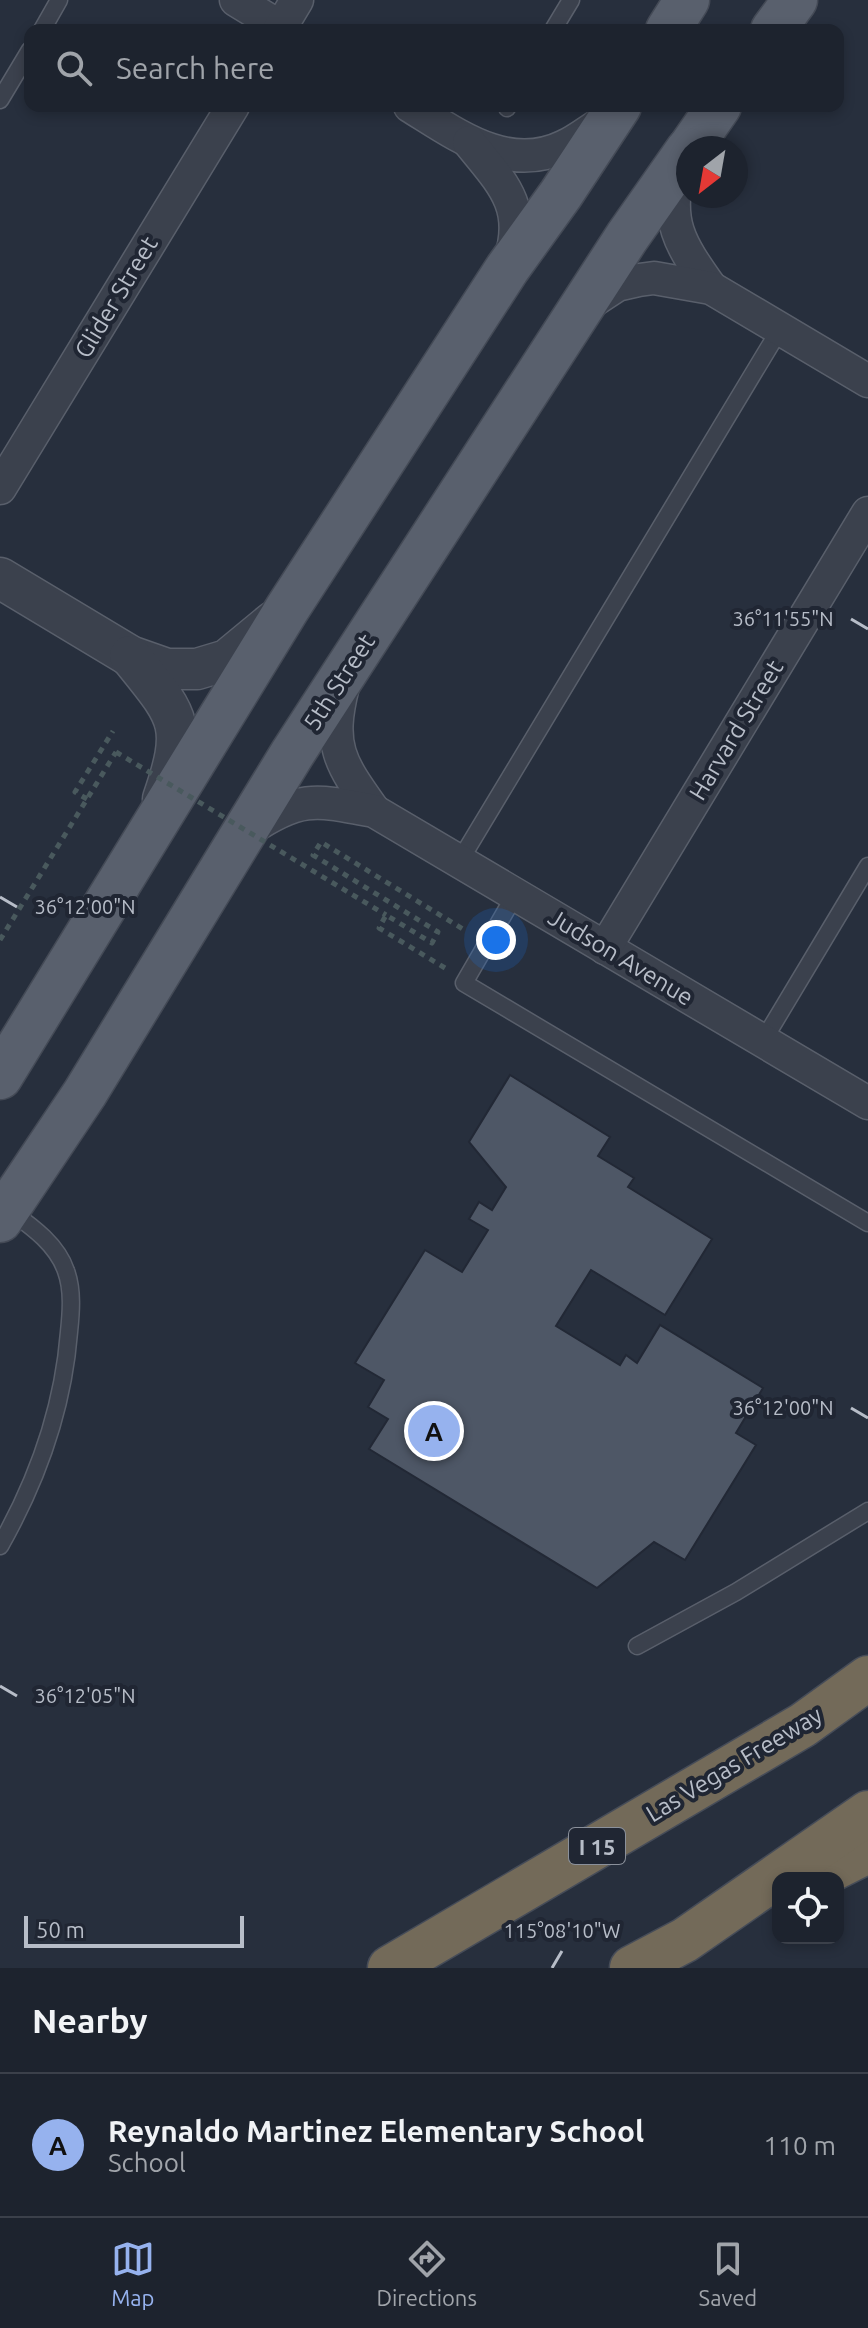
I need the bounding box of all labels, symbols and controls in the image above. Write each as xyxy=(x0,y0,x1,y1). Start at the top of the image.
search box xyxy=(24,24,844,112)
icon: search xyxy=(52,46,96,90)
text: Search here xyxy=(116,51,275,85)
north arrow xyxy=(676,136,748,208)
street label: Glider Street xyxy=(69,231,163,363)
text: 36°11'55"N xyxy=(732,607,834,630)
street label: 5th Street xyxy=(298,628,380,735)
street label: Harvard Street xyxy=(684,655,789,805)
text: 36°12'00"N xyxy=(34,895,136,918)
street label: Judson Avenue xyxy=(544,903,698,1011)
your location xyxy=(476,920,516,960)
text: 36°12'00"N xyxy=(732,1396,834,1419)
pin: A xyxy=(408,1401,460,1461)
text: 36°12'05"N xyxy=(34,1684,136,1707)
street label: Las Vegas Freeway xyxy=(641,1701,827,1827)
road number: I 15 xyxy=(569,1828,625,1864)
map controls xyxy=(772,1872,844,1944)
button: locate xyxy=(772,1872,844,1944)
scale bar xyxy=(24,1912,244,1948)
text: 50 m xyxy=(36,1917,85,1942)
text: 115°08'10"W xyxy=(504,1919,620,1942)
text: Nearby xyxy=(32,2001,147,2039)
text: Reynaldo Martinez Elementary School xyxy=(108,2114,644,2148)
text: A xyxy=(49,2131,67,2160)
text: 110 m xyxy=(764,2131,836,2160)
text: School xyxy=(108,2148,186,2177)
tab: Map xyxy=(111,2237,155,2310)
tab: Directions xyxy=(376,2237,477,2310)
tab: Saved xyxy=(699,2237,757,2310)

